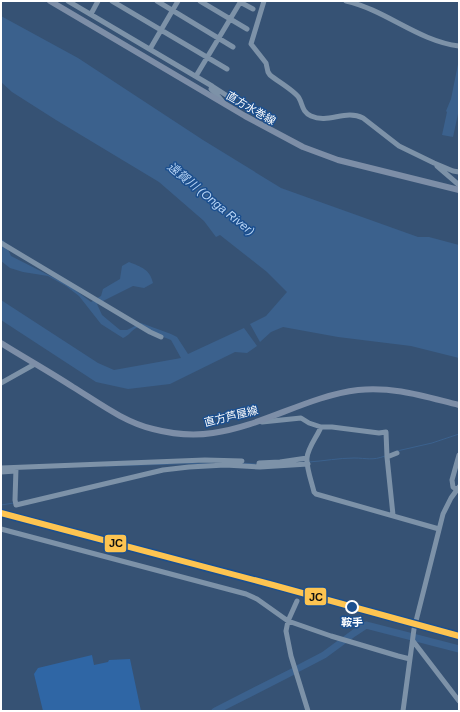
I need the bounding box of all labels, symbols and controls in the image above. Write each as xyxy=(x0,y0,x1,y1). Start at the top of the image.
street label: 直方水巻線 xyxy=(224,89,278,127)
water label: 遠賀川 (Onga River) xyxy=(165,160,257,238)
street label: 直方芦屋線 xyxy=(203,404,259,428)
line badge: JC xyxy=(104,534,127,553)
text: JC xyxy=(109,537,123,549)
line badge: JC xyxy=(304,587,327,606)
text: JC xyxy=(309,591,323,603)
marker: 鞍手 xyxy=(345,600,359,614)
place label: 鞍手 xyxy=(341,616,363,628)

